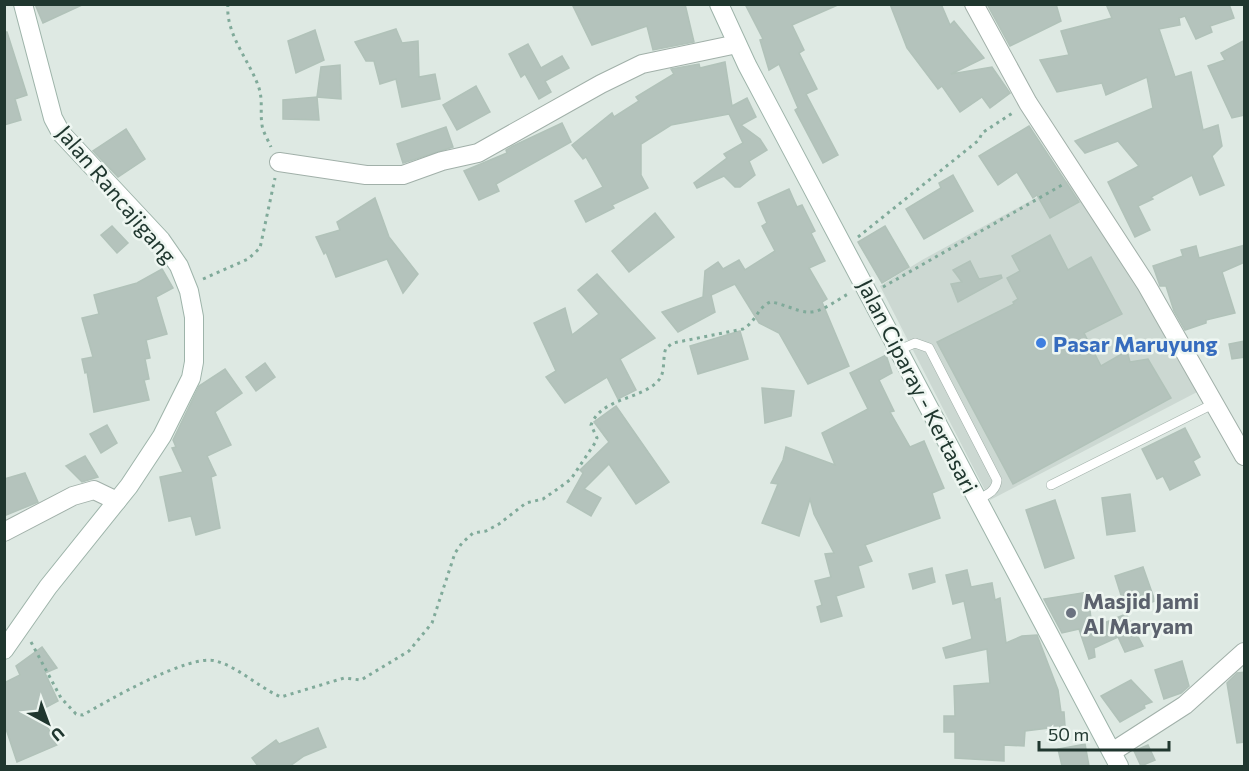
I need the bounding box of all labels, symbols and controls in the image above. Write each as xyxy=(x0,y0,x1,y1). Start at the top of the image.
street label: Jalan Rancajigang xyxy=(51,119,183,269)
street label: Jalan Ciparay - Kertasari xyxy=(852,274,984,498)
place label: Pasar Maruyung xyxy=(1053,330,1218,357)
marker: Pasar Maruyung xyxy=(1034,336,1048,350)
place label: Masjid Jami Al Maryam xyxy=(1083,587,1199,639)
marker: Masjid Jami Al Maryam xyxy=(1064,606,1078,620)
north arrow xyxy=(18,693,78,753)
scale bar xyxy=(1039,714,1170,752)
text: 50 m xyxy=(1048,723,1089,745)
text: U xyxy=(48,724,69,746)

